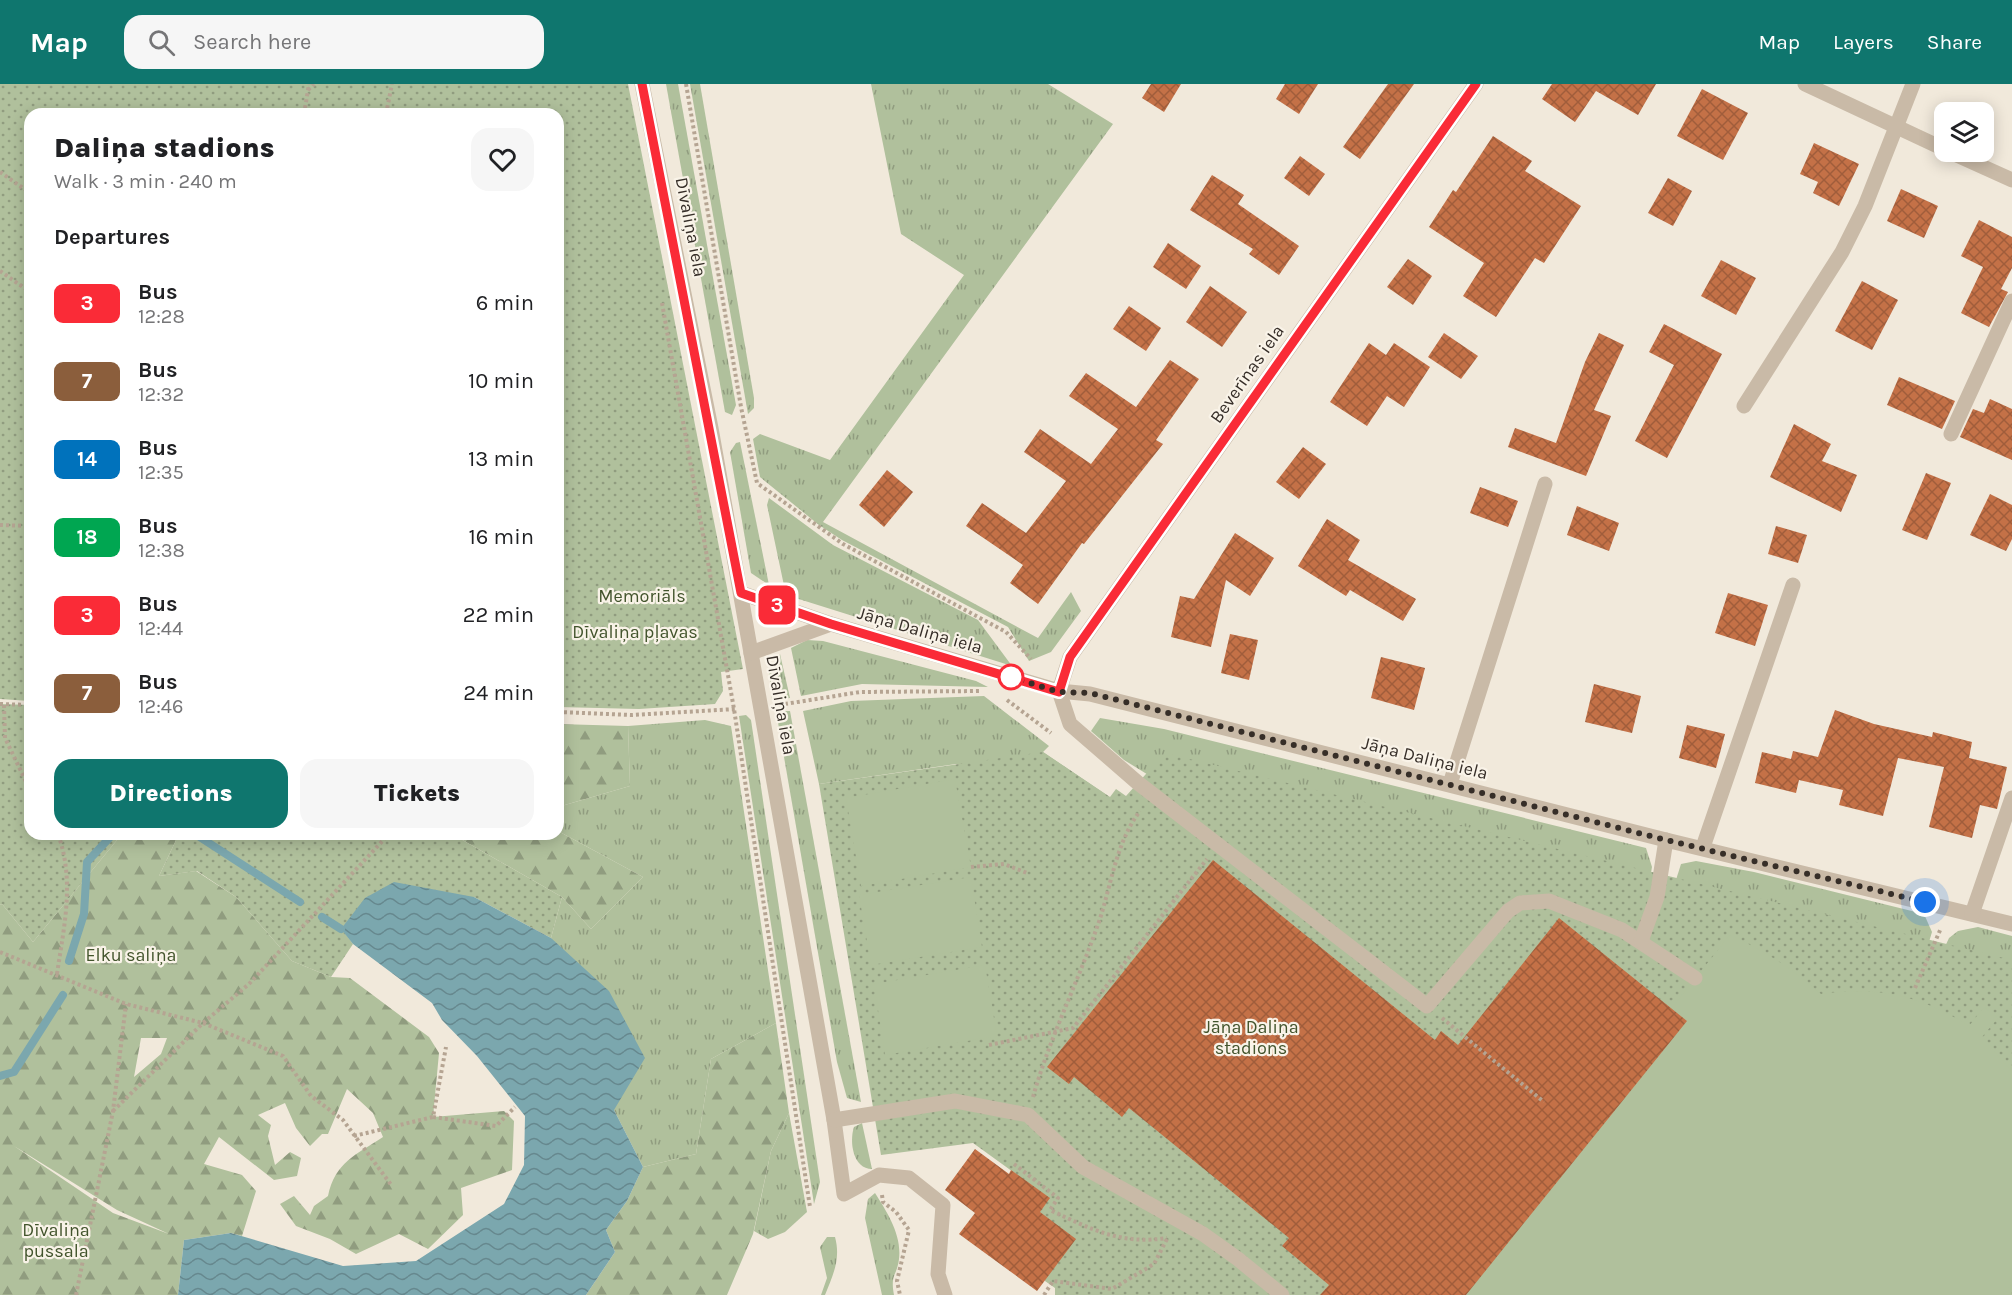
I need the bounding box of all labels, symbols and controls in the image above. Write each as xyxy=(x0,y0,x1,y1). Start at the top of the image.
search box xyxy=(124,15,544,69)
text: Map xyxy=(30,26,88,59)
icon: search xyxy=(145,26,178,59)
text: Search here xyxy=(193,29,311,55)
text: Map xyxy=(1758,30,1800,54)
text: Layers xyxy=(1833,30,1894,54)
text: Share xyxy=(1927,30,1982,54)
map controls xyxy=(1934,102,1994,162)
button: layers xyxy=(1934,102,1994,162)
button: heart xyxy=(471,128,534,191)
text: Daliņa stadions xyxy=(54,131,275,164)
text: Walk · 3 min · 240 m xyxy=(54,170,237,193)
street label: Dīvaliņa iela xyxy=(671,175,711,279)
text: Departures xyxy=(54,224,170,250)
text: Bus xyxy=(138,279,178,305)
text: 6 min xyxy=(476,290,534,316)
text: 3 xyxy=(80,291,94,315)
text: 12:28 xyxy=(138,305,185,328)
street label: Beverīnas iela xyxy=(1205,321,1289,427)
text: Bus xyxy=(138,357,178,383)
text: 10 min xyxy=(468,368,534,394)
text: 7 xyxy=(82,369,92,393)
text: 12:32 xyxy=(138,383,184,406)
text: Bus xyxy=(138,435,178,461)
text: 13 min xyxy=(468,446,534,472)
text: 14 xyxy=(77,447,97,471)
text: 12:35 xyxy=(138,461,184,484)
text: Bus xyxy=(138,513,178,539)
text: 16 min xyxy=(468,524,534,550)
text: 18 xyxy=(76,525,98,549)
text: 12:38 xyxy=(138,539,185,562)
park label: Memoriāls xyxy=(598,585,686,607)
line badge: 3 xyxy=(758,586,796,624)
text: Bus xyxy=(138,591,178,617)
text: 3 xyxy=(770,593,784,617)
text: 22 min xyxy=(463,602,534,628)
street label: Jāņa Daliņa iela xyxy=(855,602,985,658)
text: 3 xyxy=(80,603,94,627)
text: 12:44 xyxy=(138,617,183,640)
park label: Dīvaliņa pļavas xyxy=(572,621,698,643)
street label: Dīvaliņa iela xyxy=(761,653,801,757)
unlabelled marker xyxy=(998,664,1024,690)
text: Bus xyxy=(138,669,178,695)
text: 24 min xyxy=(463,680,534,706)
text: 7 xyxy=(82,681,92,705)
text: 12:46 xyxy=(138,695,183,718)
street label: Jāņa Daliņa iela xyxy=(1360,732,1490,784)
button: Directions xyxy=(54,759,288,828)
button: Tickets xyxy=(300,759,534,828)
your location xyxy=(1910,887,1940,917)
park label: Elku saliņa xyxy=(85,944,177,966)
park label: Jāņa Daliņa stadions xyxy=(1203,1016,1299,1059)
park label: Dīvaliņa pussala xyxy=(22,1219,90,1262)

